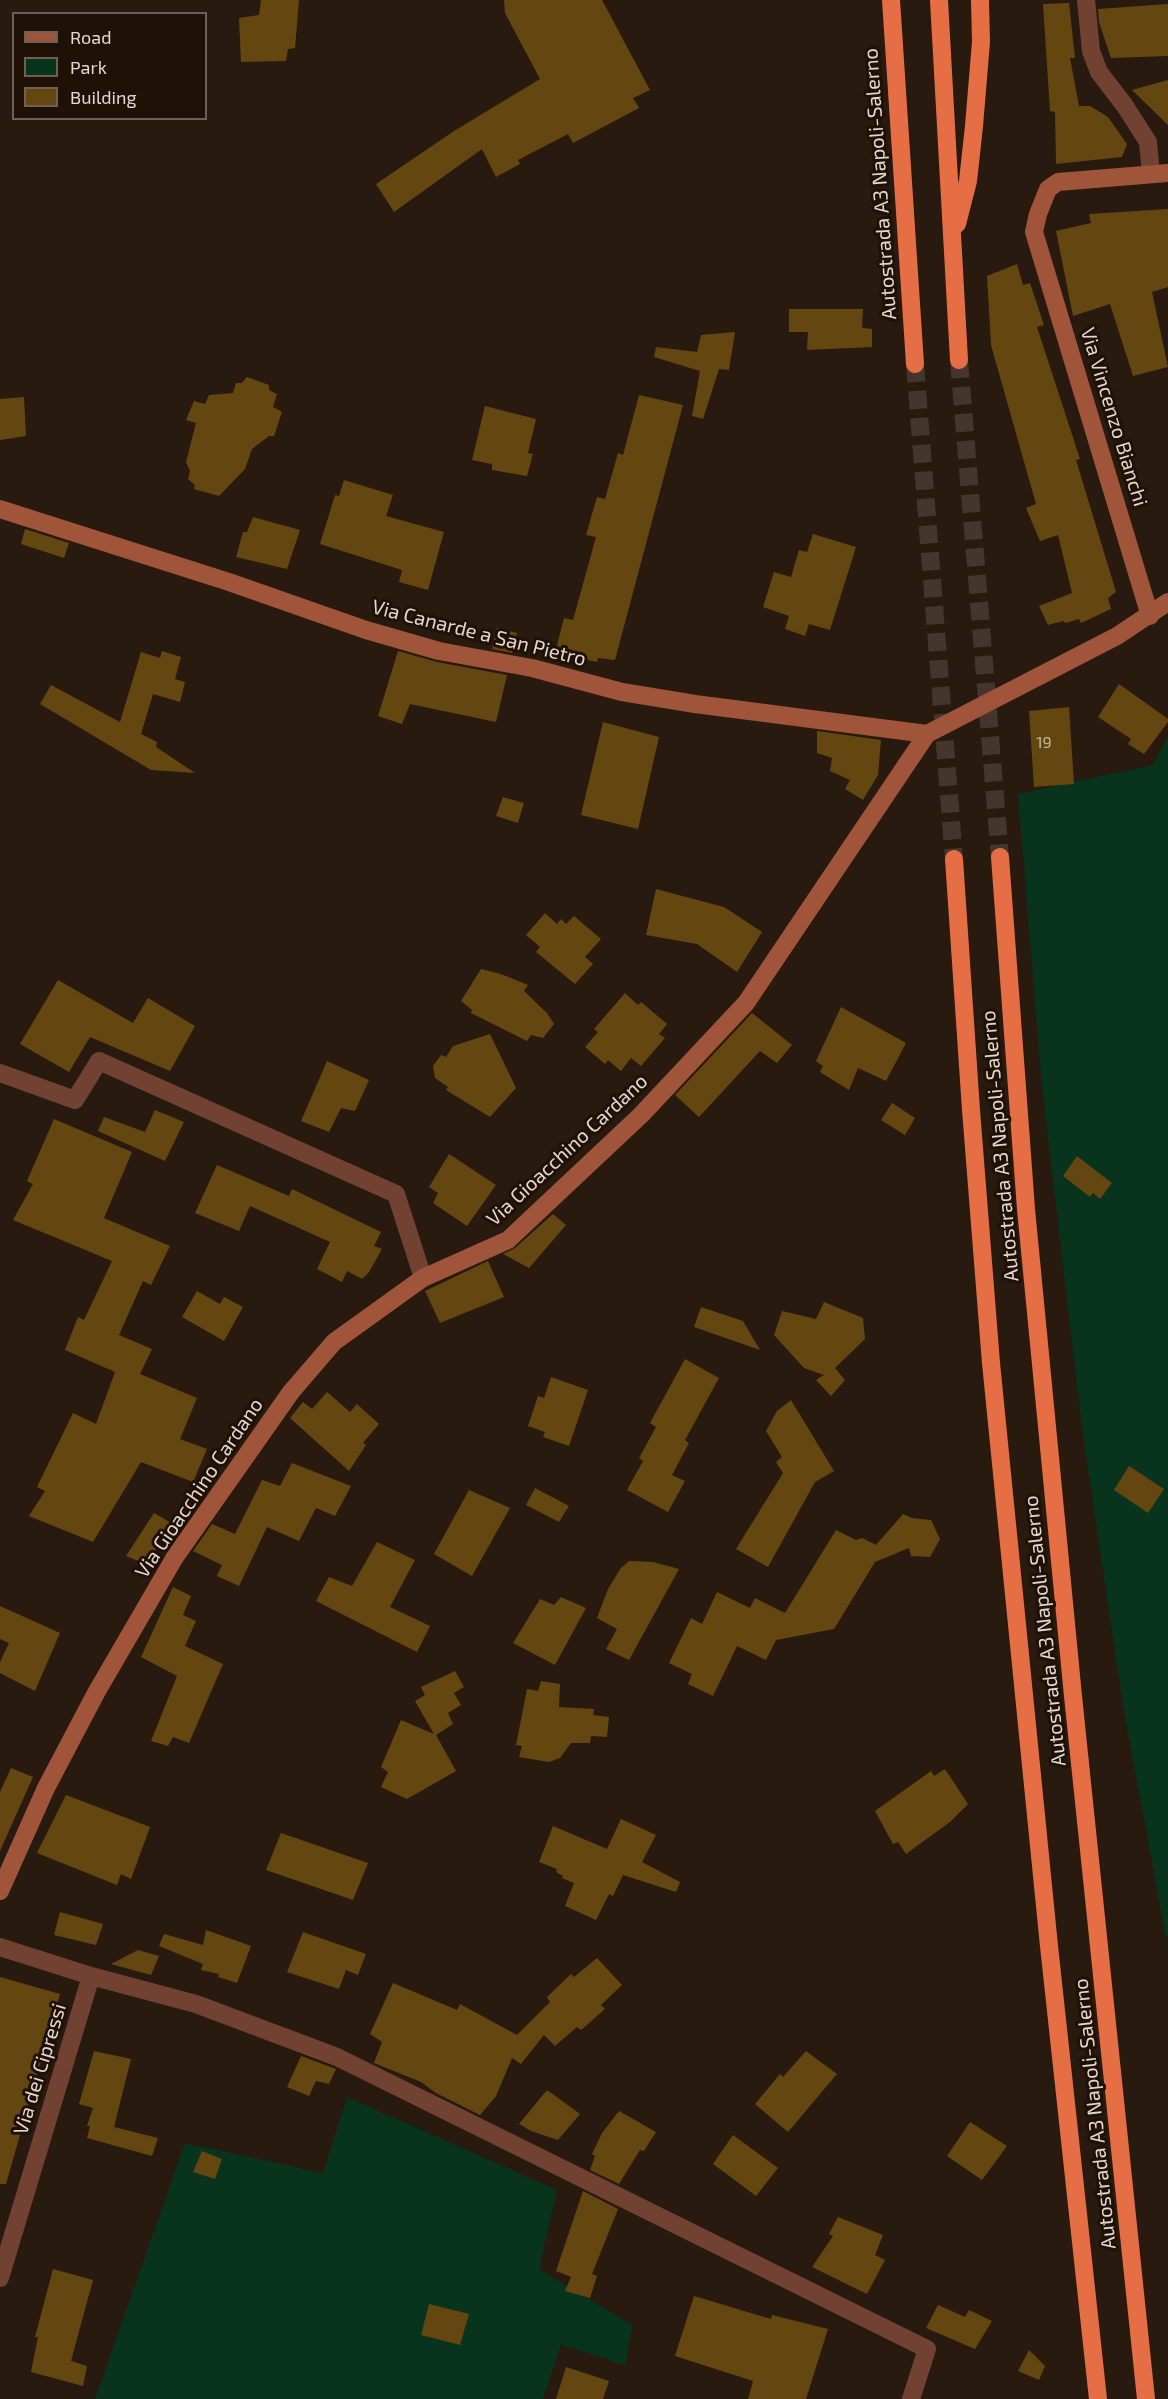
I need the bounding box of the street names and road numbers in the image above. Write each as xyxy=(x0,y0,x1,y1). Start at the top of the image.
street label: Autostrada A3 Napoli-Salerno xyxy=(859,47,901,321)
street label: Via Vincenzo Bianchi xyxy=(1075,325,1153,509)
street label: Via Canarde a San Pietro xyxy=(369,595,589,671)
street label: Autostrada A3 Napoli-Salerno xyxy=(976,1009,1024,1283)
street label: Via Gioacchino Cardano xyxy=(481,1069,653,1231)
street label: Via Gioacchino Cardano xyxy=(130,1394,268,1582)
street label: Autostrada A3 Napoli-Salerno xyxy=(1019,1494,1071,1768)
street label: Autostrada A3 Napoli-Salerno xyxy=(1069,1977,1121,2251)
street label: Via dei Cipressi xyxy=(9,2000,71,2138)

